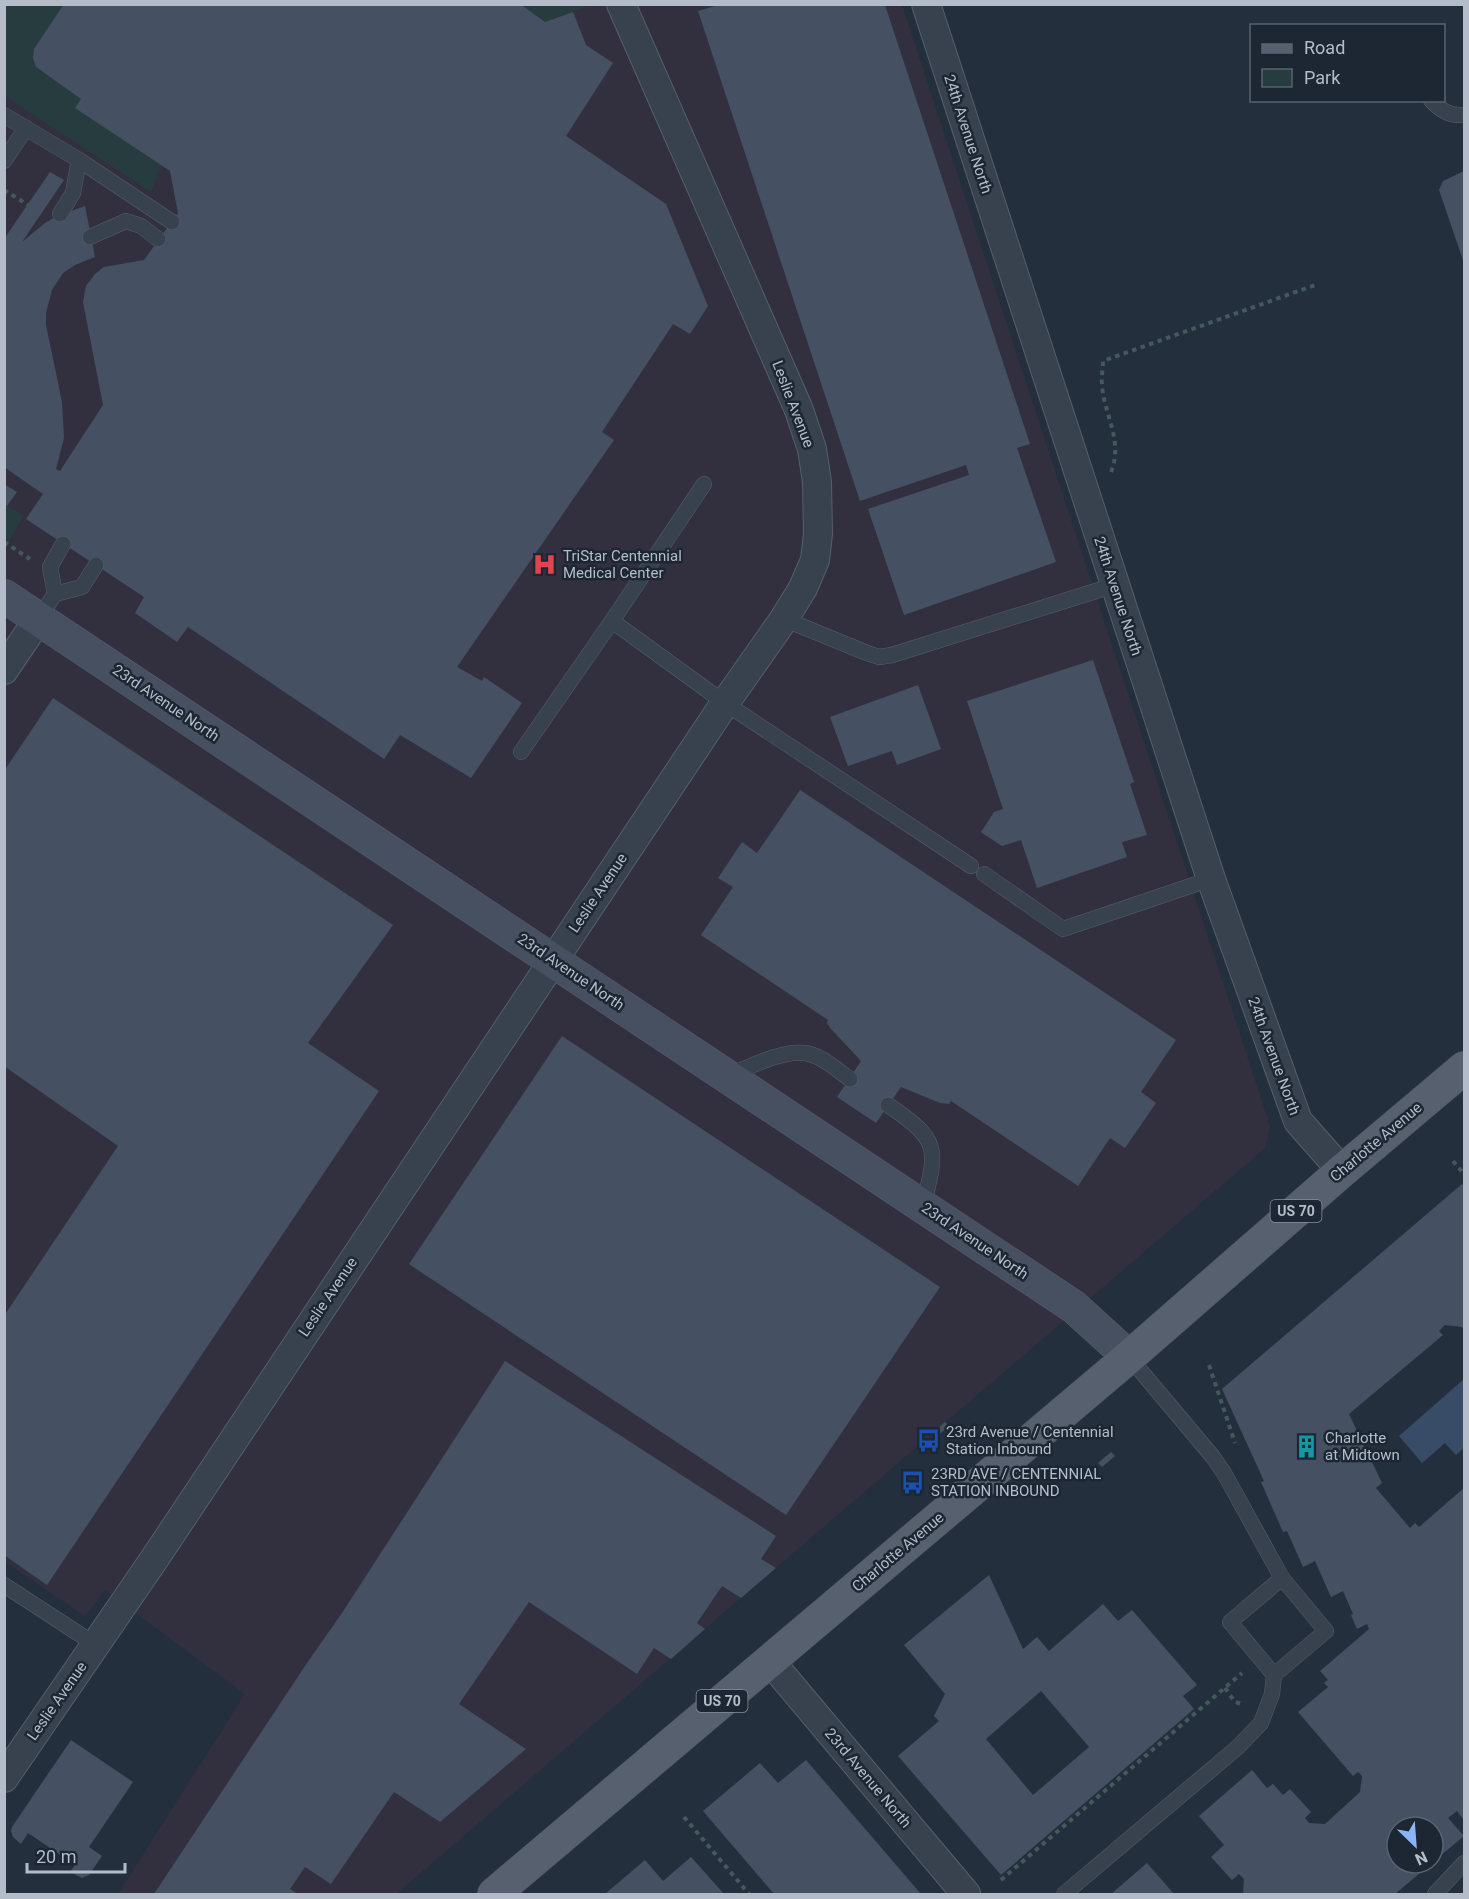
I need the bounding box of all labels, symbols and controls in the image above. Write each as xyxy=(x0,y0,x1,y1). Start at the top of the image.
legend xyxy=(1250,24,1445,102)
text: Road xyxy=(1304,37,1345,58)
text: Park xyxy=(1304,67,1341,88)
street label: 24th Avenue North xyxy=(940,72,996,196)
street label: Leslie Avenue xyxy=(768,358,818,450)
street label: 24th Avenue North xyxy=(1090,534,1146,658)
place label: TriStar Centennial Medical Center xyxy=(563,547,682,582)
hospital icon: TriStar Centennial Medical Center xyxy=(532,552,558,578)
street label: 23rd Avenue North xyxy=(109,661,223,745)
street label: Leslie Avenue xyxy=(565,850,631,936)
street label: 23rd Avenue North xyxy=(514,930,628,1014)
street label: 24th Avenue North xyxy=(1244,994,1304,1118)
street label: Charlotte Avenue xyxy=(1327,1098,1425,1186)
street label: 23rd Avenue North xyxy=(918,1199,1032,1283)
road number: US 70 xyxy=(1270,1200,1322,1222)
street label: Leslie Avenue xyxy=(295,1254,361,1340)
place label: 23rd Avenue / Centennial Station Inbound xyxy=(946,1423,1114,1458)
bus stop icon: 23rd Avenue / Centennial Station Inbound xyxy=(915,1428,941,1454)
place label: Charlotte at Midtown xyxy=(1325,1429,1400,1464)
building icon: Charlotte at Midtown xyxy=(1294,1434,1320,1460)
place label: 23RD AVE / CENTENNIAL STATION INBOUND xyxy=(931,1465,1101,1500)
bus stop icon: 23RD AVE / CENTENNIAL STATION INBOUND xyxy=(900,1470,926,1496)
street label: Charlotte Avenue xyxy=(849,1508,947,1596)
street label: Leslie Avenue xyxy=(23,1658,91,1744)
road number: US 70 xyxy=(696,1690,748,1712)
street label: 23rd Avenue North xyxy=(821,1724,915,1832)
north arrow xyxy=(1385,1815,1445,1875)
scale bar xyxy=(27,1836,124,1874)
text: 20 m xyxy=(36,1846,76,1867)
text: N xyxy=(1412,1847,1430,1869)

